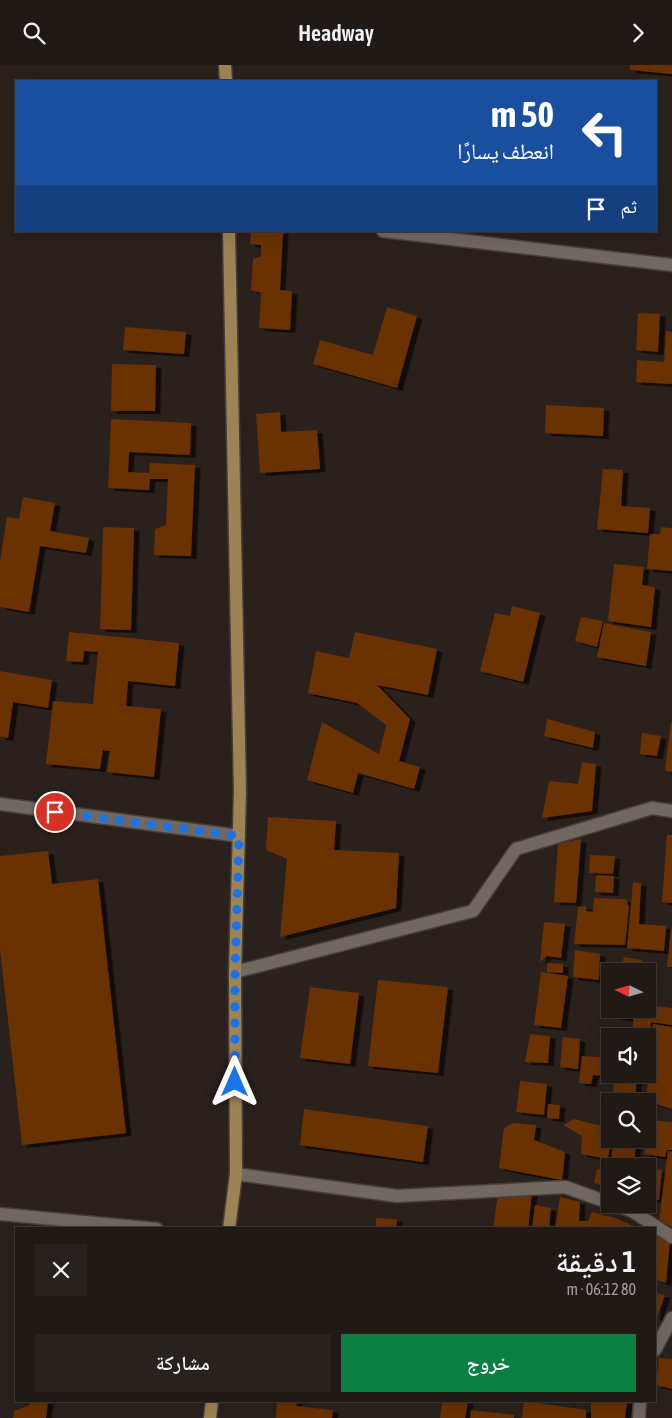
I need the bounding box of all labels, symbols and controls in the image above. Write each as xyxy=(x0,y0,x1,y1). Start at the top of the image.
icon: search xyxy=(20,19,48,47)
icon: forward xyxy=(624,19,652,47)
text: Headway xyxy=(298,20,374,46)
text: 50 m xyxy=(491,94,554,134)
icon: left xyxy=(572,100,637,165)
text: انعطف يسارًا xyxy=(457,138,554,164)
icon: arrive xyxy=(582,195,610,223)
text: ثم xyxy=(620,195,637,217)
pin xyxy=(34,791,76,833)
icon: arrive xyxy=(41,798,69,826)
north arrow xyxy=(601,963,656,1017)
map controls xyxy=(601,963,656,1213)
button: sound xyxy=(601,1028,656,1083)
position arrow xyxy=(208,1055,260,1107)
button: search xyxy=(601,1093,656,1148)
button: layers xyxy=(601,1158,656,1213)
button: close xyxy=(35,1244,87,1296)
text: 1 دقيقة xyxy=(555,1244,636,1278)
text: 80 m · 06:12 xyxy=(566,1280,636,1298)
button: مشاركة xyxy=(35,1334,331,1392)
button: خروج xyxy=(341,1334,636,1392)

